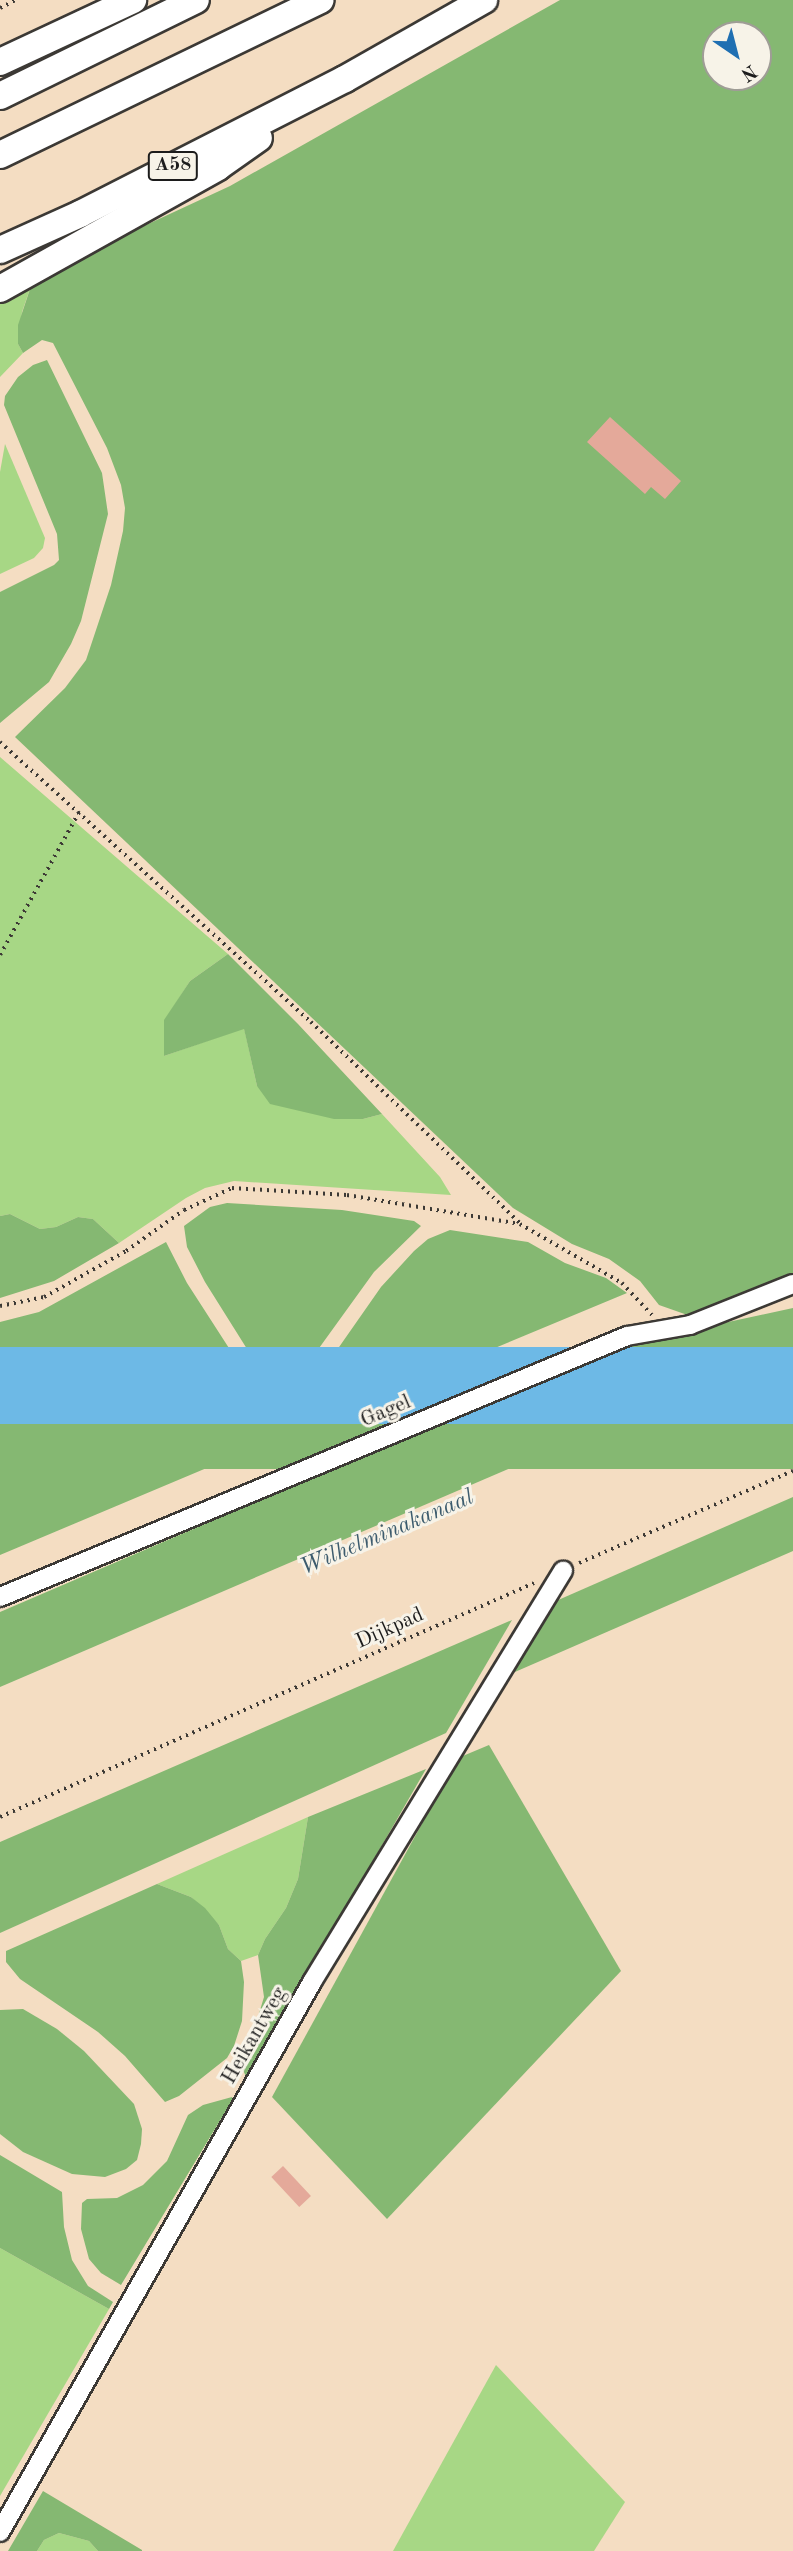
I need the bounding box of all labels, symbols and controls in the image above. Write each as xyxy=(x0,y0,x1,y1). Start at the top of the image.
north arrow xyxy=(702,21,772,91)
text: N xyxy=(737,60,760,84)
road number: A58 xyxy=(147,150,199,182)
street label: Gagel xyxy=(357,1390,415,1434)
water label: Wilhelminakanaal xyxy=(296,1484,478,1582)
street label: Dijkpad xyxy=(352,1603,428,1655)
street label: Heikantweg xyxy=(217,1983,293,2089)

